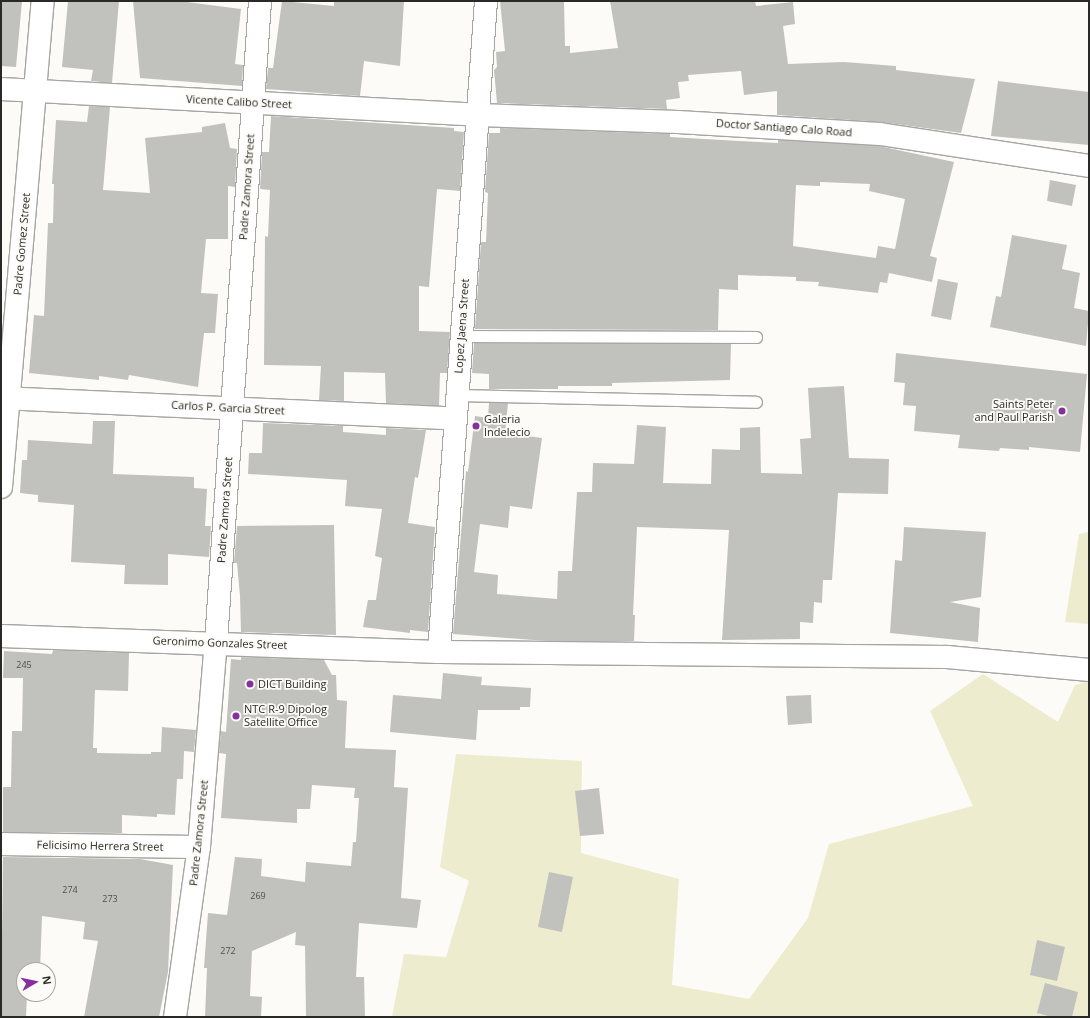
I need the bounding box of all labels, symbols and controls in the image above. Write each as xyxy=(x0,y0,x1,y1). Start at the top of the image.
street label: Vicente Calibo Street xyxy=(186,93,292,111)
street label: Doctor Santiago Calo Road xyxy=(715,117,853,139)
street label: Padre Zamora Street xyxy=(237,133,257,241)
street label: Padre Gomez Street xyxy=(11,192,33,296)
street label: Lopez Jaena Street xyxy=(452,278,472,374)
street label: Carlos P. Garcia Street xyxy=(171,398,285,418)
place label: Saints Peter and Paul Parish xyxy=(974,398,1054,424)
marker: Saints Peter and Paul Parish xyxy=(1057,406,1067,416)
place label: Galeria Indelecio xyxy=(484,413,530,439)
marker: Galeria Indelecio xyxy=(471,421,481,431)
street label: Padre Zamora Street xyxy=(215,456,235,564)
street label: Geronimo Gonzales Street xyxy=(152,634,288,652)
house number: 245 xyxy=(16,660,32,670)
place label: DICT Building xyxy=(258,677,327,691)
marker: DICT Building xyxy=(245,679,255,689)
place label: NTC R-9 Dipolog Satellite Office xyxy=(244,703,327,729)
marker: NTC R-9 Dipolog Satellite Office xyxy=(231,711,241,721)
street label: Padre Zamora Street xyxy=(187,779,211,887)
street label: Felicisimo Herrera Street xyxy=(37,838,163,854)
house number: 274 xyxy=(62,885,78,895)
house number: 269 xyxy=(250,891,266,901)
house number: 273 xyxy=(102,894,118,904)
house number: 272 xyxy=(220,946,236,956)
north arrow xyxy=(16,962,56,1002)
text: N xyxy=(39,975,55,986)

